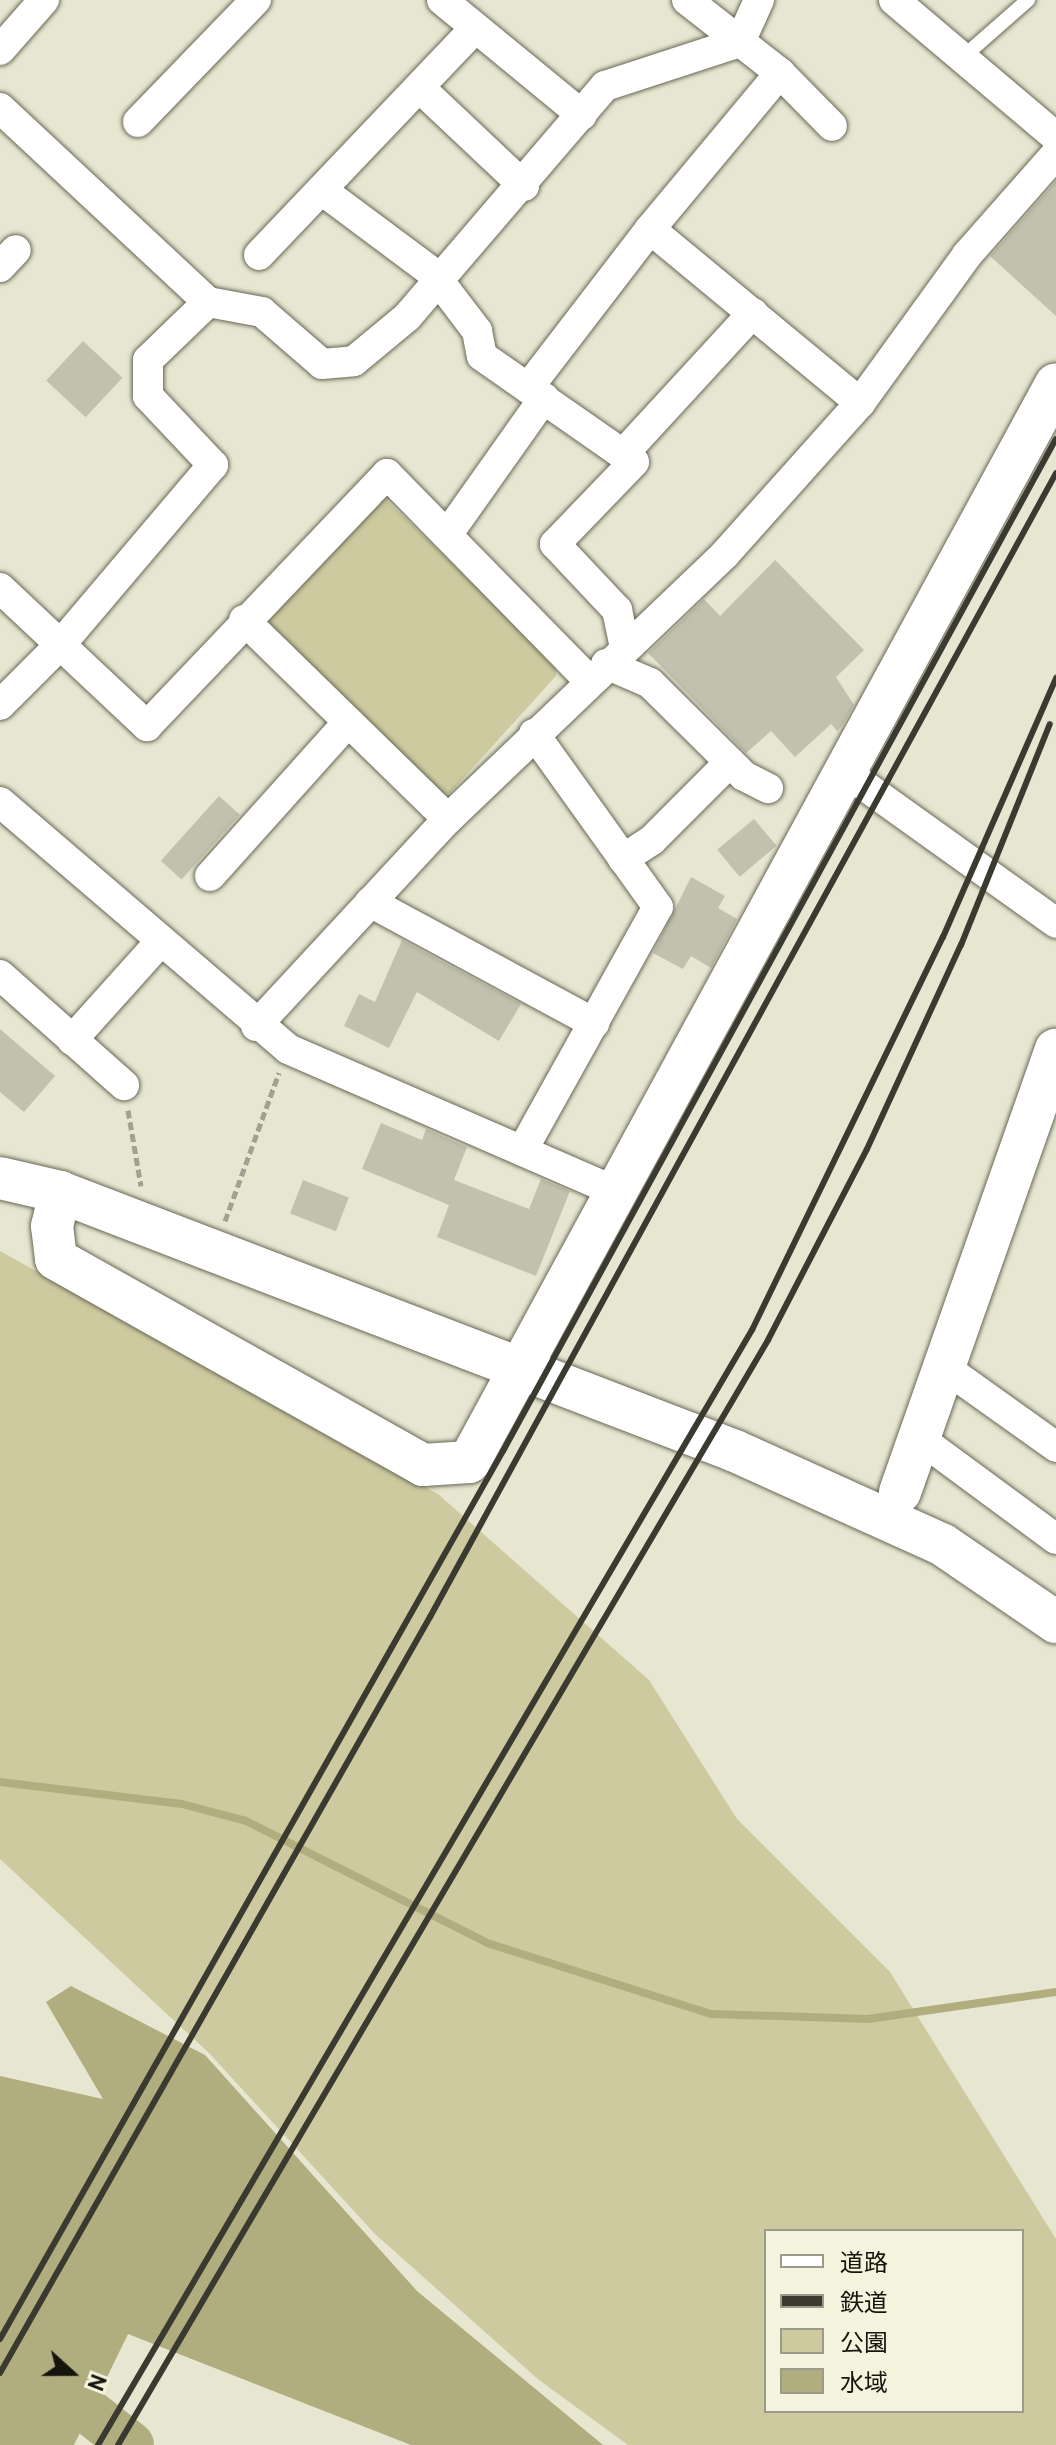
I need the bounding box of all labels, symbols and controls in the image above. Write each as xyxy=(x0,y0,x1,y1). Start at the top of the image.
legend xyxy=(764,2229,1024,2413)
text: 道路 xyxy=(840,2250,888,2280)
text: 鉄道 xyxy=(840,2290,888,2320)
text: 公園 xyxy=(840,2330,888,2360)
north arrow xyxy=(32,2333,112,2413)
text: N xyxy=(79,2370,110,2394)
text: 水域 xyxy=(840,2370,888,2400)

